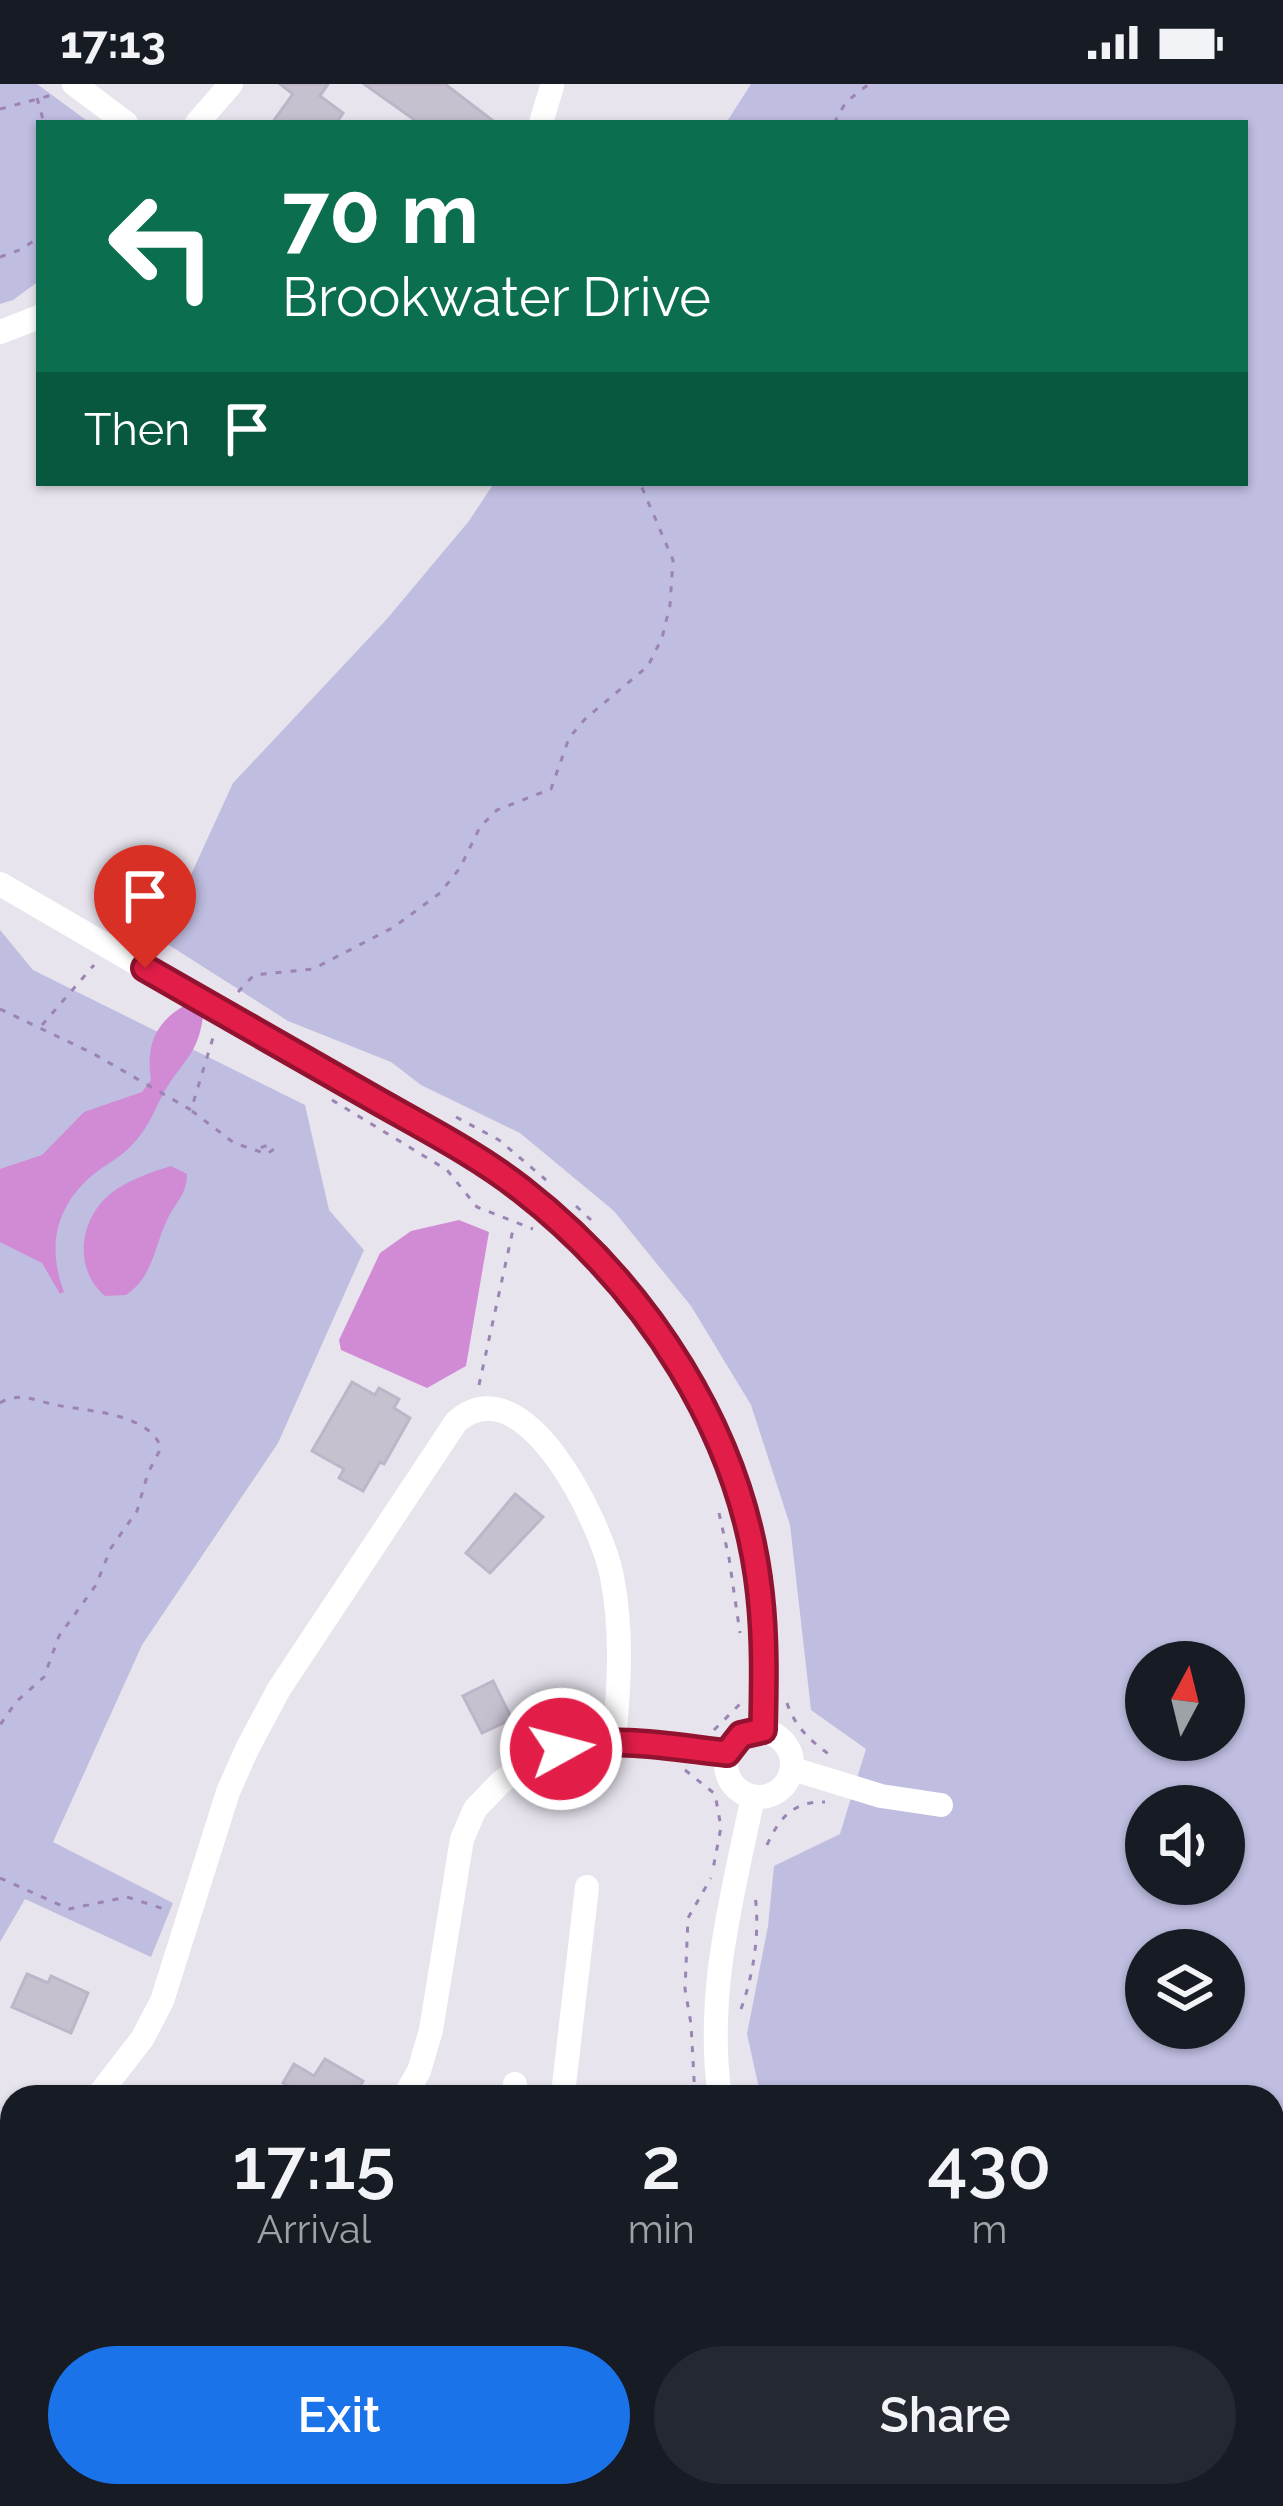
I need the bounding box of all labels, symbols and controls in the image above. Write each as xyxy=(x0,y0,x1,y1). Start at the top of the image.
text: 17:13 xyxy=(60,16,166,69)
text: 70 m xyxy=(282,164,479,263)
icon: left xyxy=(84,168,240,324)
text: Brookwater Drive xyxy=(282,265,711,329)
icon: arrive xyxy=(214,396,280,462)
text: Then xyxy=(84,403,190,456)
pin xyxy=(94,845,196,968)
icon: arrive xyxy=(112,863,178,929)
north arrow xyxy=(1125,1641,1245,1761)
map controls xyxy=(1125,1641,1245,2049)
position arrow xyxy=(498,1686,624,1812)
button: sound xyxy=(1125,1785,1245,1905)
button: layers xyxy=(1125,1929,1245,2049)
text: 17:15 xyxy=(232,2121,395,2206)
text: 2 xyxy=(642,2121,681,2206)
text: 430 xyxy=(927,2121,1052,2206)
text: Arrival xyxy=(257,2206,371,2252)
text: min xyxy=(628,2206,695,2252)
text: m xyxy=(971,2206,1007,2252)
button: Exit xyxy=(48,2346,630,2484)
button: Share xyxy=(654,2346,1236,2484)

